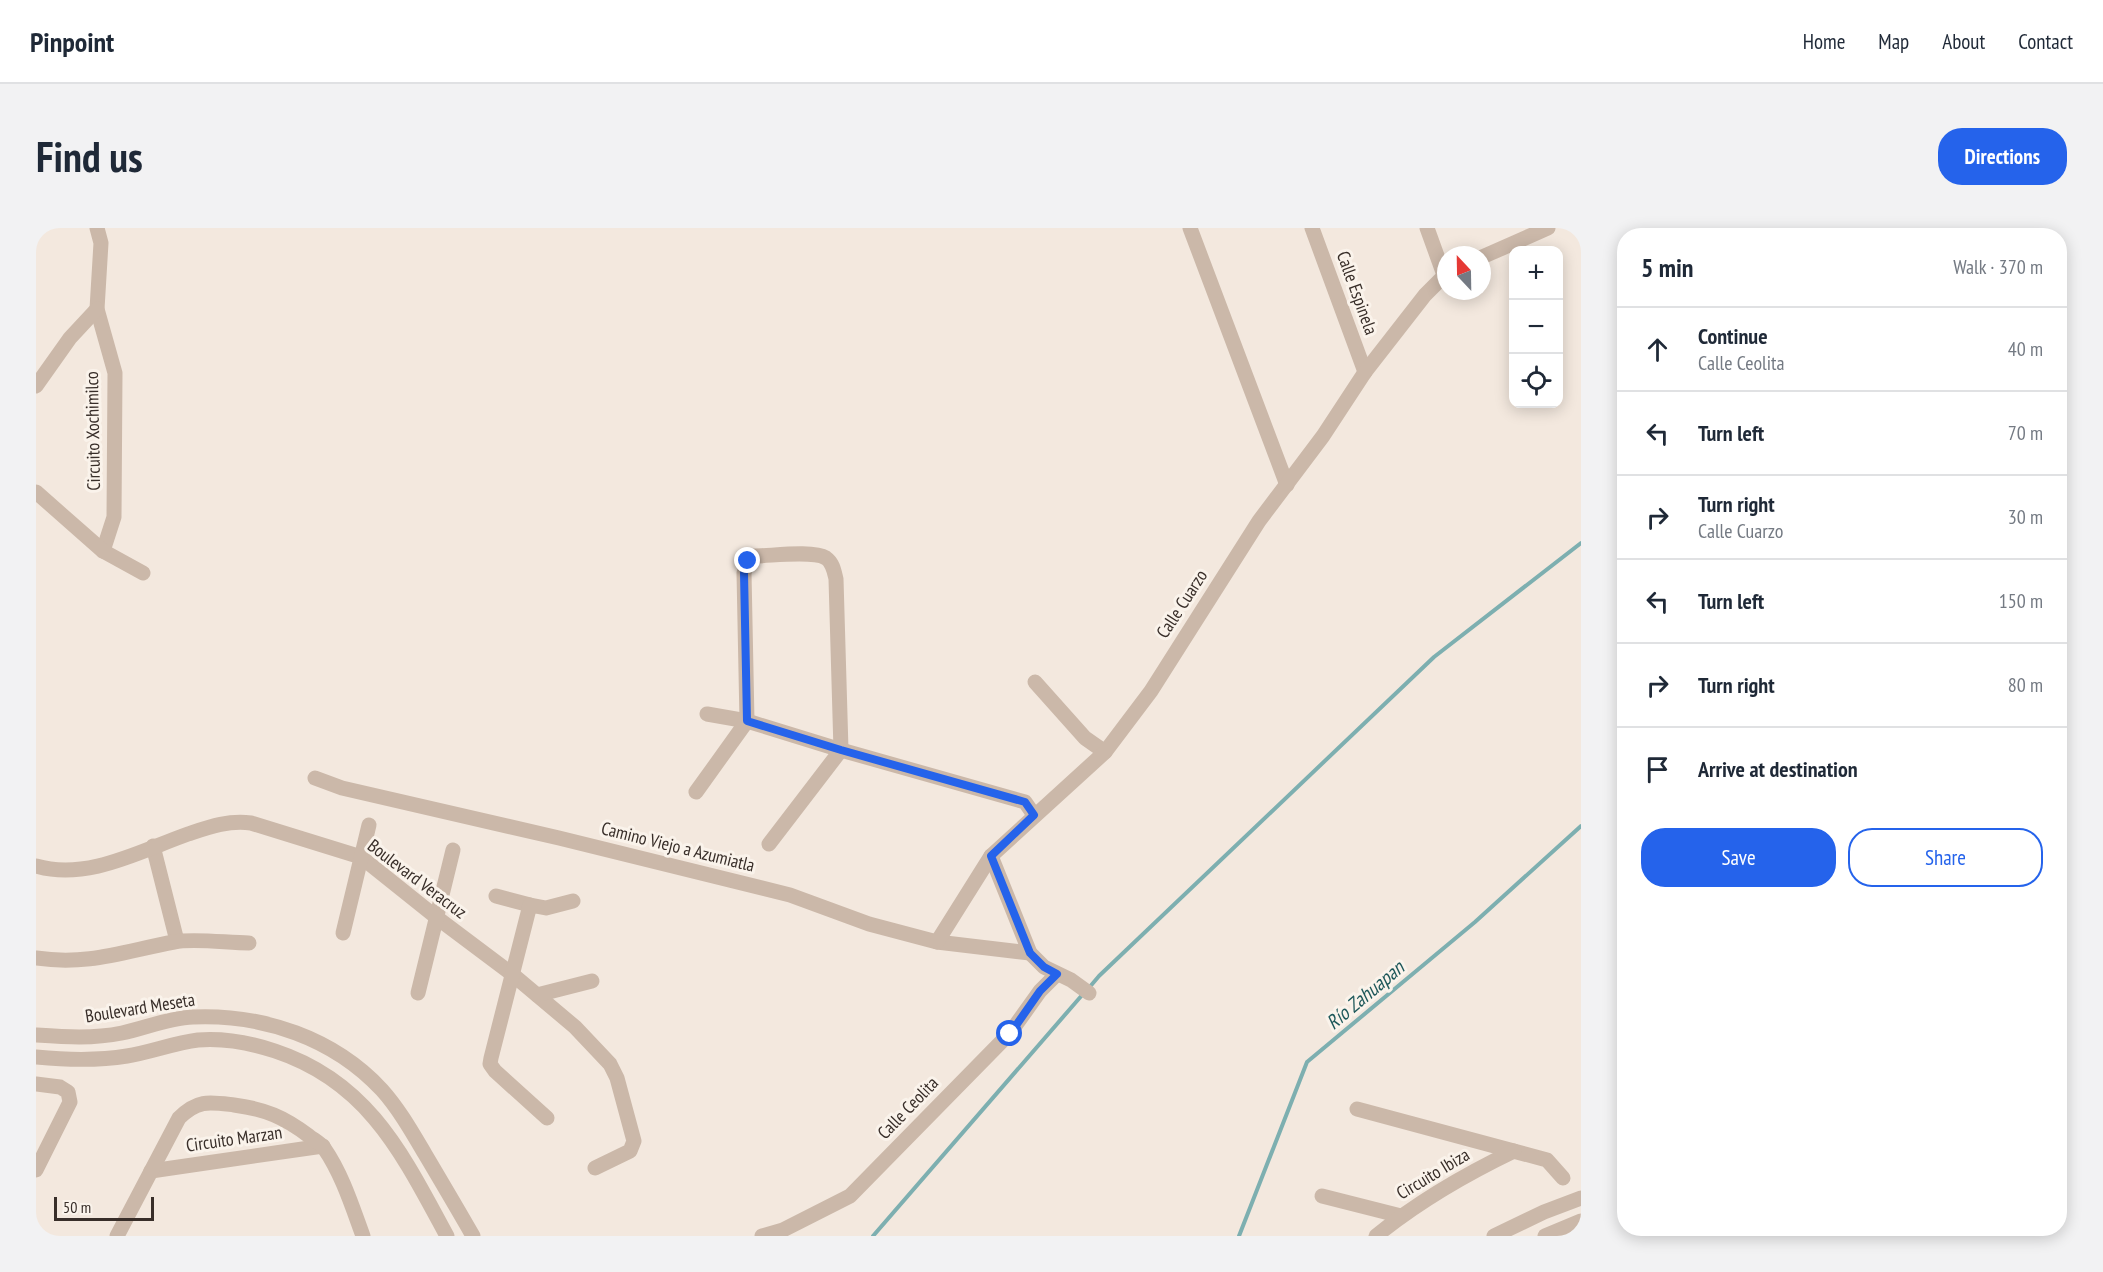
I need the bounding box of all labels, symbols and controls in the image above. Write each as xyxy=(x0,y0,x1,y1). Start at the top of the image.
text: Pinpoint xyxy=(30,23,114,60)
text: Home xyxy=(1803,28,1845,55)
text: Map xyxy=(1878,28,1909,55)
text: About xyxy=(1942,28,1985,55)
text: Contact xyxy=(2018,28,2073,55)
button: Directions xyxy=(1938,128,2067,185)
text: Find us xyxy=(36,129,143,184)
north arrow xyxy=(1437,246,1491,300)
map controls xyxy=(1509,246,1563,408)
button: + xyxy=(1509,246,1563,300)
street label: Calle Espinela xyxy=(1332,248,1383,338)
text: 5 min xyxy=(1641,251,1694,284)
text: Walk · 370 m xyxy=(1953,254,2043,280)
button: − xyxy=(1509,300,1563,354)
text: Continue xyxy=(1698,322,1768,350)
icon: ahead xyxy=(1641,333,1674,366)
text: 40 m xyxy=(2008,336,2043,362)
text: Calle Ceolita xyxy=(1698,350,1785,376)
button: locate xyxy=(1509,354,1563,408)
street label: Circuito Xochimilco xyxy=(80,371,105,491)
icon: left xyxy=(1641,417,1674,450)
text: Turn left xyxy=(1698,419,1764,447)
text: 70 m xyxy=(2008,420,2043,446)
text: Turn right xyxy=(1698,490,1775,518)
icon: right xyxy=(1641,501,1674,534)
text: 30 m xyxy=(2008,504,2043,530)
text: Calle Cuarzo xyxy=(1698,518,1783,544)
route end xyxy=(734,547,760,573)
street label: Calle Cuarzo xyxy=(1151,565,1212,642)
icon: left xyxy=(1641,585,1674,618)
text: Turn left xyxy=(1698,587,1764,615)
text: 150 m xyxy=(1999,588,2043,614)
icon: right xyxy=(1641,669,1674,702)
text: Turn right xyxy=(1698,671,1775,699)
text: 80 m xyxy=(2008,672,2043,698)
icon: arrive xyxy=(1641,753,1674,786)
text: Arrive at destination xyxy=(1698,755,1858,783)
street label: Camino Viejo a Azumiatla xyxy=(599,816,757,877)
button: Save xyxy=(1641,828,1836,887)
button: Share xyxy=(1848,828,2043,887)
street label: Boulevard Veracruz xyxy=(363,834,471,923)
water label: Río Zahuapan xyxy=(1321,954,1410,1035)
street label: Boulevard Meseta xyxy=(83,987,196,1028)
route start xyxy=(996,1020,1022,1046)
street label: Calle Ceolita xyxy=(872,1072,943,1144)
street label: Circuito Marzan xyxy=(184,1120,283,1157)
street label: Circuito Ibiza xyxy=(1392,1143,1473,1204)
scale bar xyxy=(54,1194,154,1222)
text: 50 m xyxy=(63,1197,91,1217)

